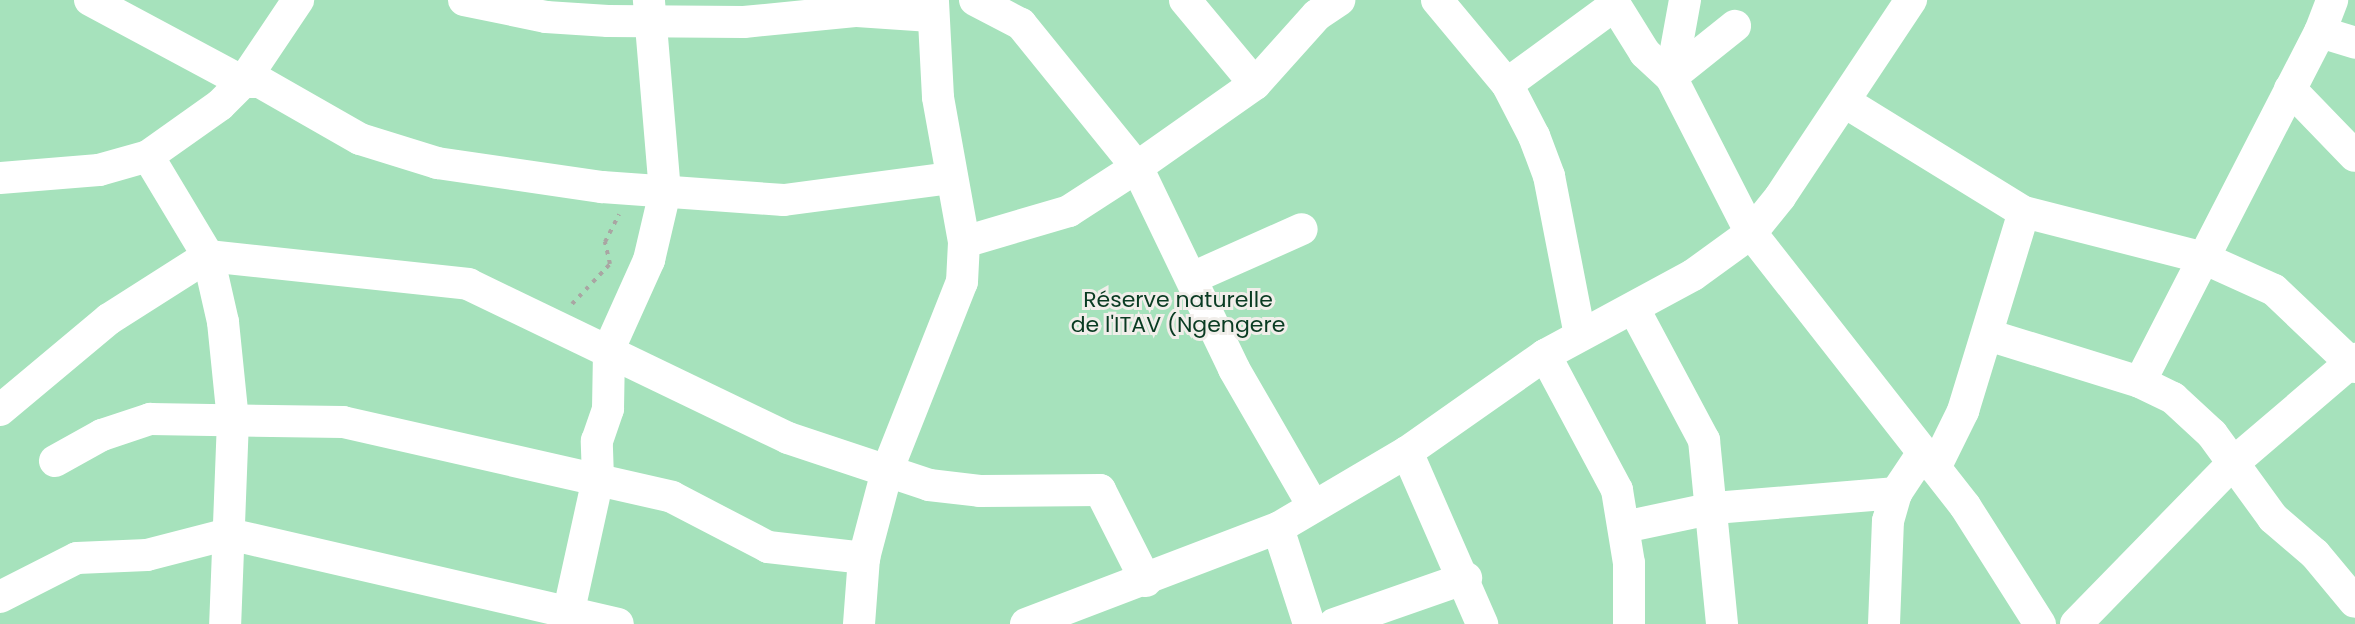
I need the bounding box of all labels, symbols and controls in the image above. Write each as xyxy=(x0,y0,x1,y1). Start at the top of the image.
park label: Réserve naturelle de l'ITAV (Ngengere xyxy=(1071,286,1285,338)

